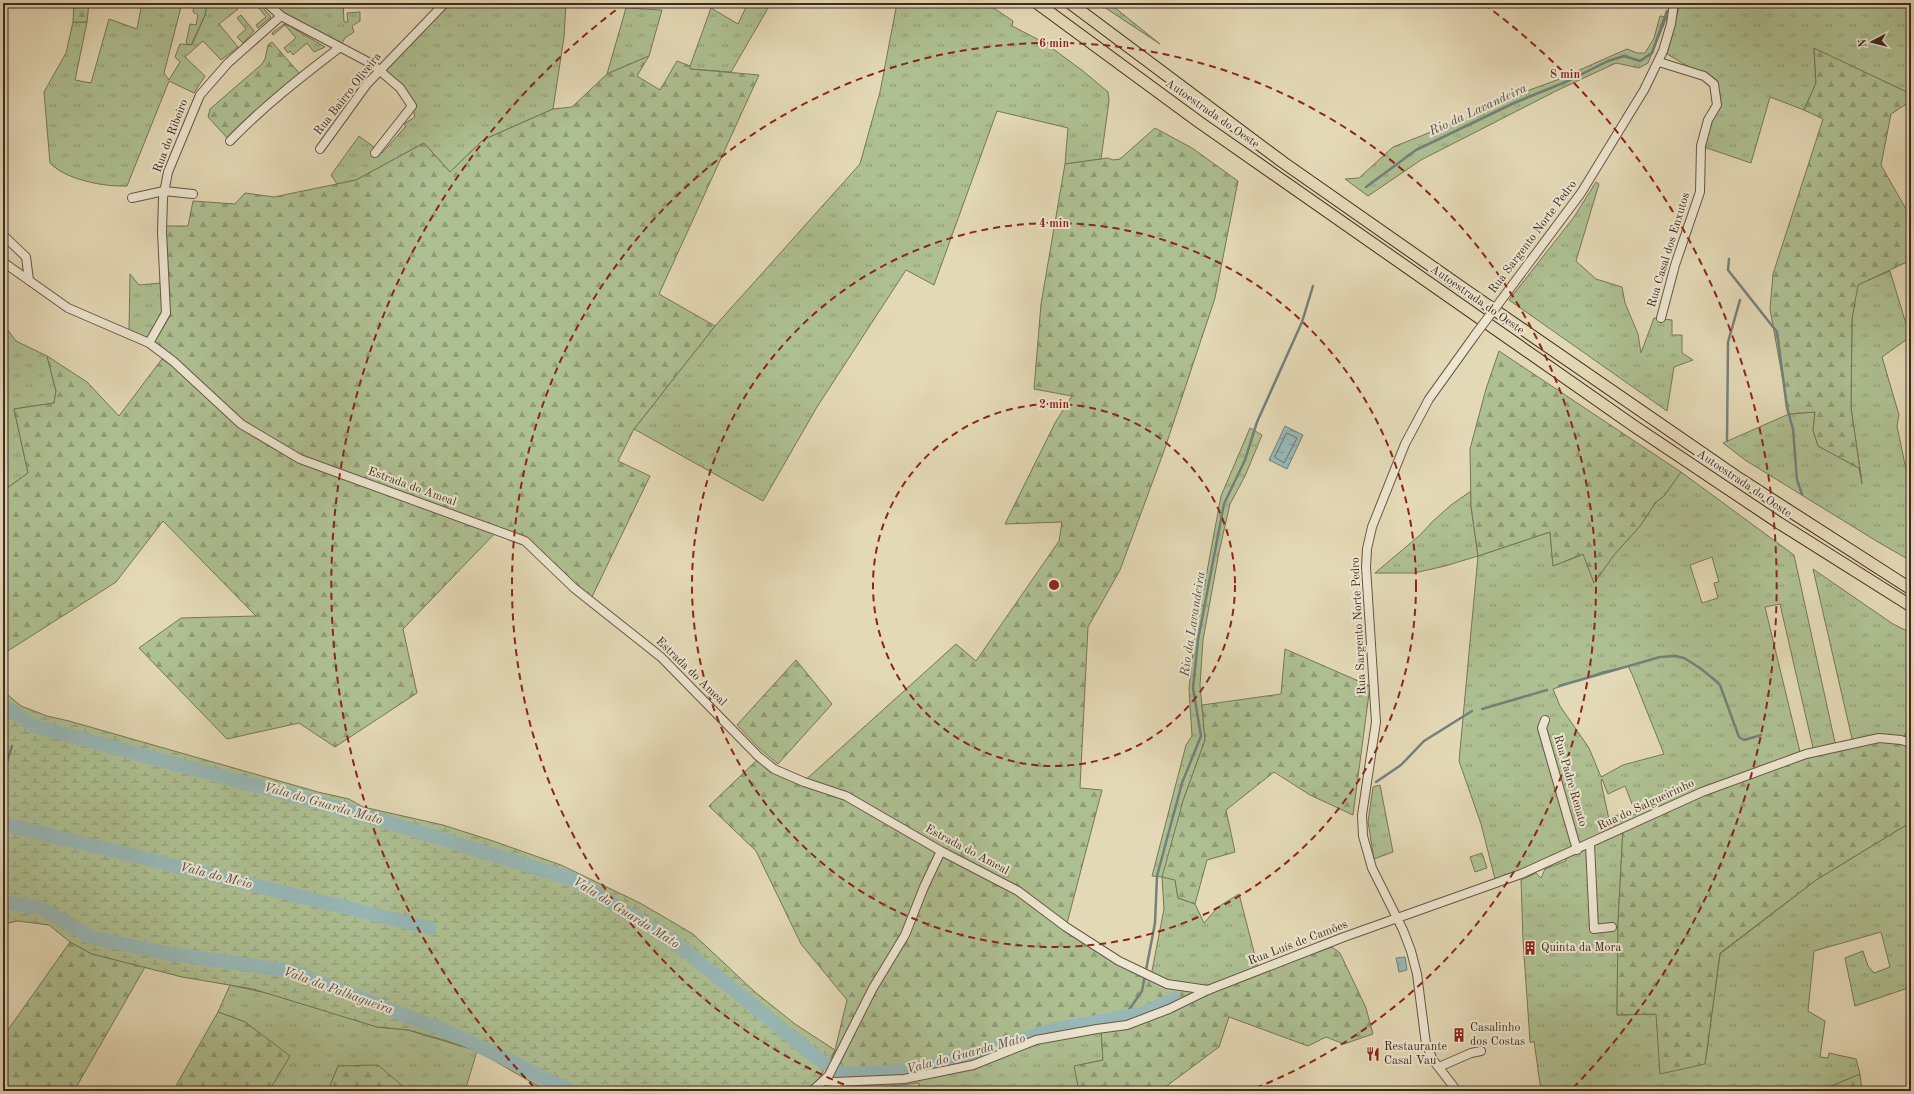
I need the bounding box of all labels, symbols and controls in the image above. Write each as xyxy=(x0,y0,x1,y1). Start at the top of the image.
north arrow xyxy=(1852,22,1892,62)
text: 6 min xyxy=(1039,38,1069,50)
text: N xyxy=(1858,38,1870,48)
street label: Rua Bairro Oliveira xyxy=(312,50,384,138)
text: 8 min xyxy=(1550,69,1580,81)
street label: Autoestrada do Oeste xyxy=(1163,77,1261,151)
water label: Rio da Lavandeira xyxy=(1426,82,1529,139)
street label: Rua do Ribeiro xyxy=(152,98,190,174)
street label: Rua Sargento Norte Pedro xyxy=(1487,178,1579,296)
street label: Rua Casal dos Enxutos xyxy=(1646,191,1692,309)
text: 4 min xyxy=(1039,218,1069,230)
street label: Autoestrada do Oeste xyxy=(1428,263,1526,337)
text: 2 min xyxy=(1039,399,1069,411)
street label: Autoestrada do Oeste xyxy=(1694,448,1794,520)
street label: Estrada do Ameal xyxy=(366,465,458,509)
street label: Rua Sargento Norte Pedro xyxy=(1349,557,1369,695)
water label: Rio da Lavandeira xyxy=(1178,571,1208,678)
centre of rings xyxy=(1047,578,1061,592)
street label: Estrada do Ameal xyxy=(653,635,729,709)
street label: Rua Padre Renato xyxy=(1551,734,1589,828)
street label: Rua do Salgueirinho xyxy=(1596,777,1696,833)
water label: Vala do Guarda Mato xyxy=(262,781,384,827)
street label: Estrada do Ameal xyxy=(923,823,1011,877)
water label: Vala do Meio xyxy=(179,861,253,891)
water label: Vala do Guarda Mato xyxy=(571,875,681,951)
street label: Rua Luís de Camões xyxy=(1246,918,1350,968)
building icon: Quinta da Mora xyxy=(1522,940,1538,956)
place label: Quinta da Mora xyxy=(1541,942,1621,954)
water label: Vala da Palhagueira xyxy=(281,965,395,1017)
place label: Casalinho dos Costas xyxy=(1470,1022,1525,1048)
building icon: Casalinho dos Costas xyxy=(1451,1027,1467,1043)
water label: Vala do Guarda Mato xyxy=(905,1032,1027,1076)
place label: Restaurante Casal Vau xyxy=(1384,1041,1447,1067)
restaurant icon: Restaurante Casal Vau xyxy=(1365,1046,1381,1062)

